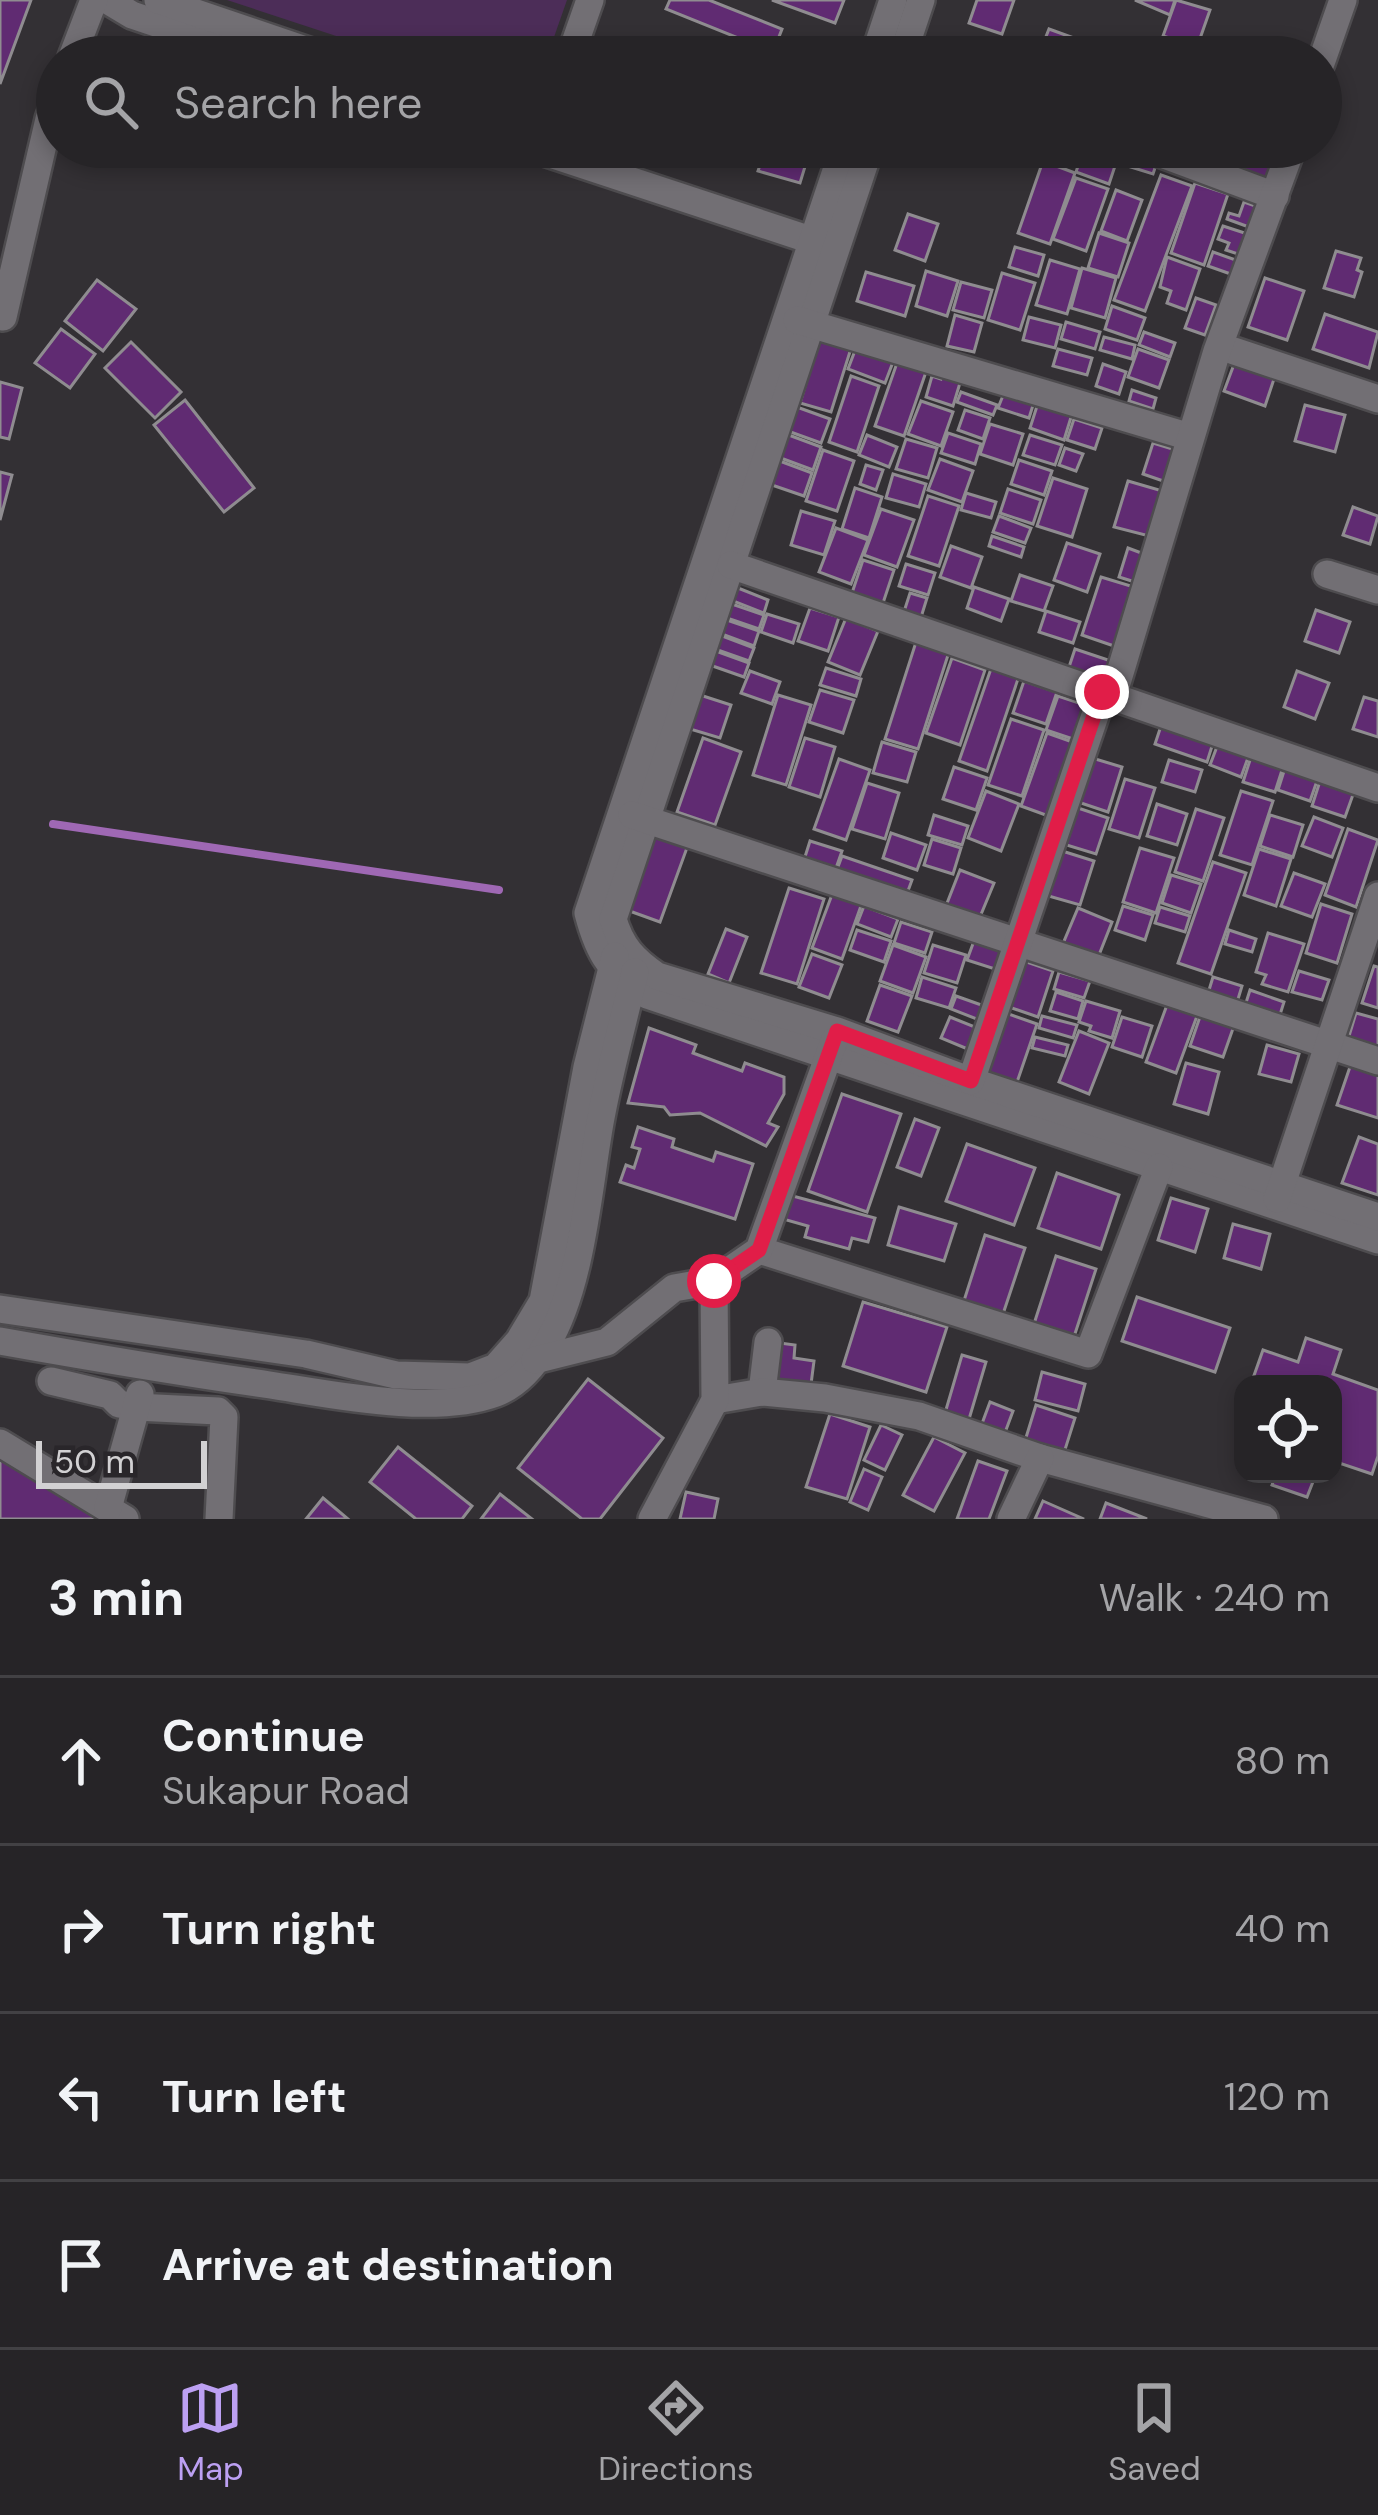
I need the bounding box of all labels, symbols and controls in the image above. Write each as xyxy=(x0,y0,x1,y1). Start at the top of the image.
search box xyxy=(36,36,1342,168)
icon: search xyxy=(78,69,144,135)
text: Search here xyxy=(174,73,422,132)
route end xyxy=(1075,665,1129,719)
route start xyxy=(687,1254,741,1308)
map controls xyxy=(1234,1375,1342,1483)
button: locate xyxy=(1234,1375,1342,1483)
scale bar xyxy=(36,1435,207,1488)
text: 50 m xyxy=(54,1440,135,1483)
text: 3 min xyxy=(48,1564,184,1631)
text: Walk · 240 m xyxy=(1099,1572,1330,1623)
text: Continue xyxy=(162,1706,365,1765)
icon: ahead xyxy=(48,1728,114,1794)
text: 80 m xyxy=(1234,1735,1330,1786)
text: Sukapur Road xyxy=(162,1765,410,1816)
icon: right xyxy=(48,1896,114,1962)
text: Turn right xyxy=(162,1899,376,1958)
text: 40 m xyxy=(1235,1903,1330,1954)
icon: left xyxy=(48,2064,114,2130)
text: Turn left xyxy=(162,2067,346,2126)
text: 120 m xyxy=(1224,2071,1330,2122)
icon: arrive xyxy=(48,2232,114,2298)
text: Arrive at destination xyxy=(162,2235,614,2294)
tab: Map xyxy=(177,2375,244,2490)
tab: Directions xyxy=(598,2375,754,2490)
tab: Saved xyxy=(1108,2375,1201,2490)

